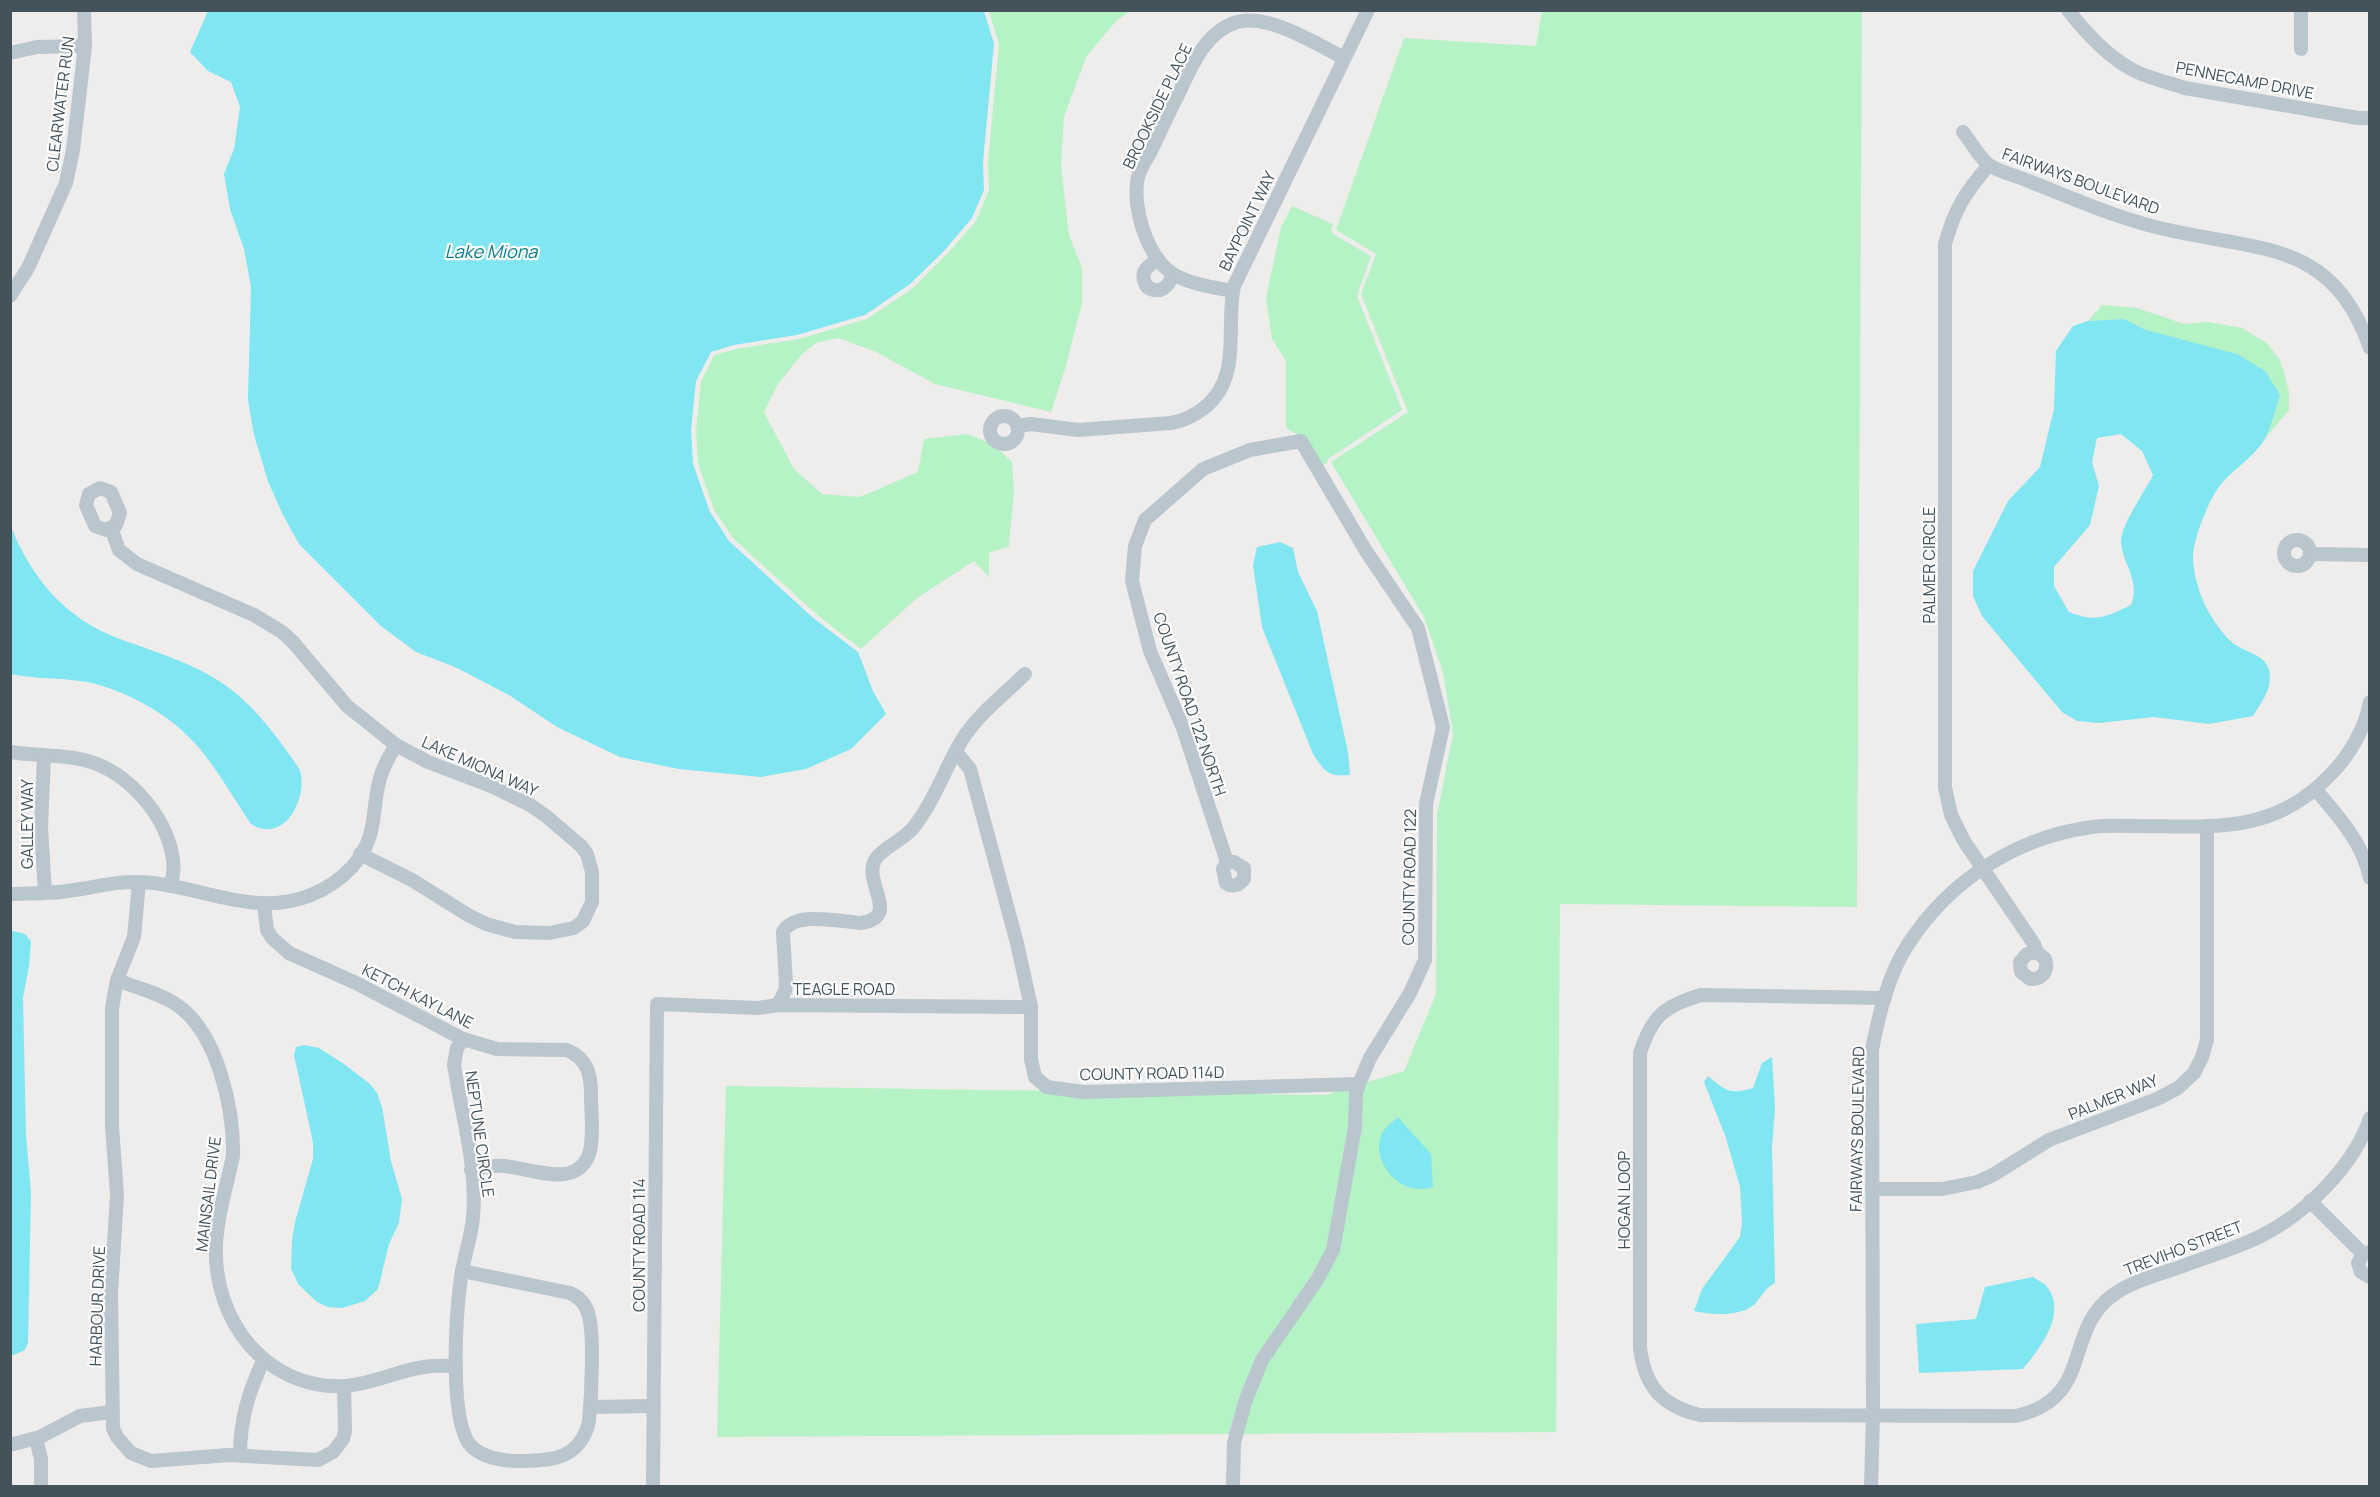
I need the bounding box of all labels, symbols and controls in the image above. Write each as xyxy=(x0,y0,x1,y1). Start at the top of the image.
street label: CLEARWATER RUN xyxy=(41,35,79,173)
street label: BROOKSIDE PLACE xyxy=(1117,40,1197,172)
street label: PENNECAMP DRIVE xyxy=(2174,56,2316,104)
street label: FAIRWAYS BOULEVARD xyxy=(1999,142,2163,220)
street label: BAYPOINT WAY xyxy=(1213,168,1281,274)
water label: Lake Miona xyxy=(445,239,538,263)
street label: PALMER CIRCLE xyxy=(1918,507,1940,623)
street label: COUNTY ROAD 122 NORTH xyxy=(1148,609,1232,799)
street label: LAKE MIONA WAY xyxy=(418,731,542,802)
street label: GALLEY WAY xyxy=(16,779,38,869)
street label: COUNTY ROAD 122 xyxy=(1397,809,1421,945)
street label: KETCH KAY LANE xyxy=(359,958,477,1034)
street label: TEAGLE ROAD xyxy=(793,978,895,1000)
street label: FAIRWAYS BOULEVARD xyxy=(1845,1046,1869,1212)
street label: COUNTY ROAD 114D xyxy=(1079,1061,1225,1085)
street label: NEPTUNE CIRCLE xyxy=(460,1069,500,1199)
street label: PALMER WAY xyxy=(2065,1069,2161,1125)
street label: MAINSAIL DRIVE xyxy=(190,1135,226,1253)
street label: HOGAN LOOP xyxy=(1613,1150,1635,1249)
street label: COUNTY ROAD 114 xyxy=(628,1178,650,1312)
street label: TREVIHO STREET xyxy=(2121,1215,2246,1281)
street label: HARBOUR DRIVE xyxy=(84,1245,110,1367)

